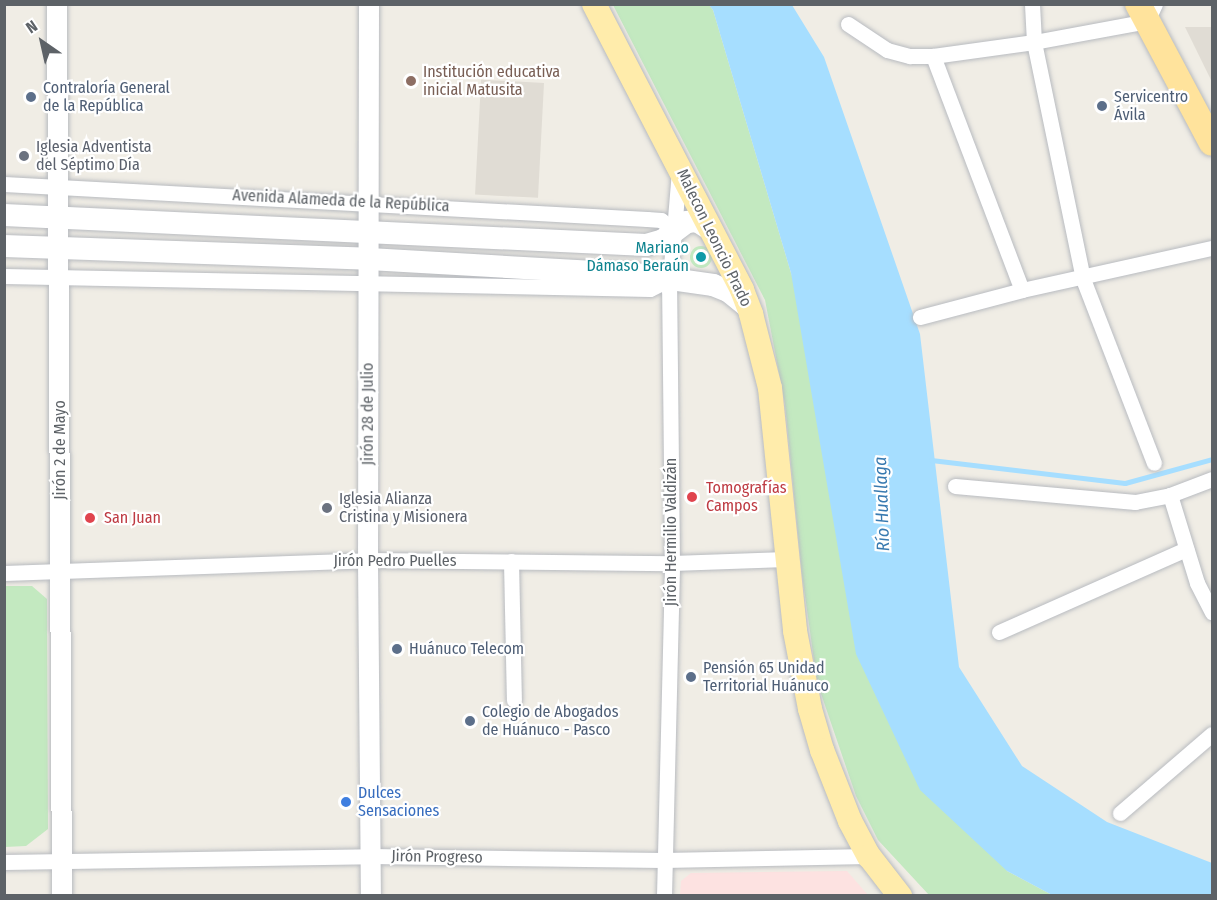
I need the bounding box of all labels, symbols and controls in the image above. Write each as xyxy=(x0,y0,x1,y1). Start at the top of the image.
north arrow xyxy=(12,12,72,72)
text: N xyxy=(22,16,41,37)
place label: Institución educativa inicial Matusita xyxy=(423,62,560,100)
marker: Institución educativa inicial Matusita xyxy=(404,74,418,88)
place label: Contraloría General de la República xyxy=(43,78,170,116)
place label: Servicentro Ávila xyxy=(1114,87,1188,125)
marker: Contraloría General de la República xyxy=(24,90,38,104)
marker: Servicentro Ávila xyxy=(1095,99,1109,113)
place label: Iglesia Adventista del Séptimo Día xyxy=(36,137,152,175)
marker: Iglesia Adventista del Séptimo Día xyxy=(17,149,31,163)
street label: Malecon Leoncio Prado xyxy=(672,166,756,310)
street label: Avenida Alameda de la República xyxy=(232,186,450,216)
place label: Mariano Dámaso Beraún xyxy=(587,238,689,276)
marker: Mariano Dámaso Beraún xyxy=(694,250,708,264)
street label: Jirón 28 de Julio xyxy=(358,363,378,465)
street label: Jirón 2 de Mayo xyxy=(50,400,70,500)
water label: Río Huallaga xyxy=(870,456,894,552)
street label: Jirón Hermilio Valdizán xyxy=(661,458,681,606)
place label: Tomografías Campos xyxy=(706,478,787,516)
marker: Tomografías Campos xyxy=(683,488,701,506)
place label: Iglesia Alianza Cristina y Misionera xyxy=(339,489,467,527)
marker: Iglesia Alianza Cristina y Misionera xyxy=(320,501,334,515)
place label: San Juan xyxy=(104,508,161,528)
marker: San Juan xyxy=(81,509,99,527)
street label: Jirón Pedro Puelles xyxy=(333,551,457,571)
place label: Huánuco Telecom xyxy=(409,639,524,659)
marker: Huánuco Telecom xyxy=(390,642,404,656)
place label: Pensión 65 Unidad Territorial Huánuco xyxy=(703,658,829,696)
marker: Pensión 65 Unidad Territorial Huánuco xyxy=(684,670,698,684)
place label: Colegio de Abogados de Huánuco - Pasco xyxy=(482,702,618,740)
marker: Colegio de Abogados de Huánuco - Pasco xyxy=(463,714,477,728)
place label: Dulces Sensaciones xyxy=(358,783,439,821)
marker: Dulces Sensaciones xyxy=(339,795,353,809)
street label: Jirón Progreso xyxy=(391,847,483,867)

